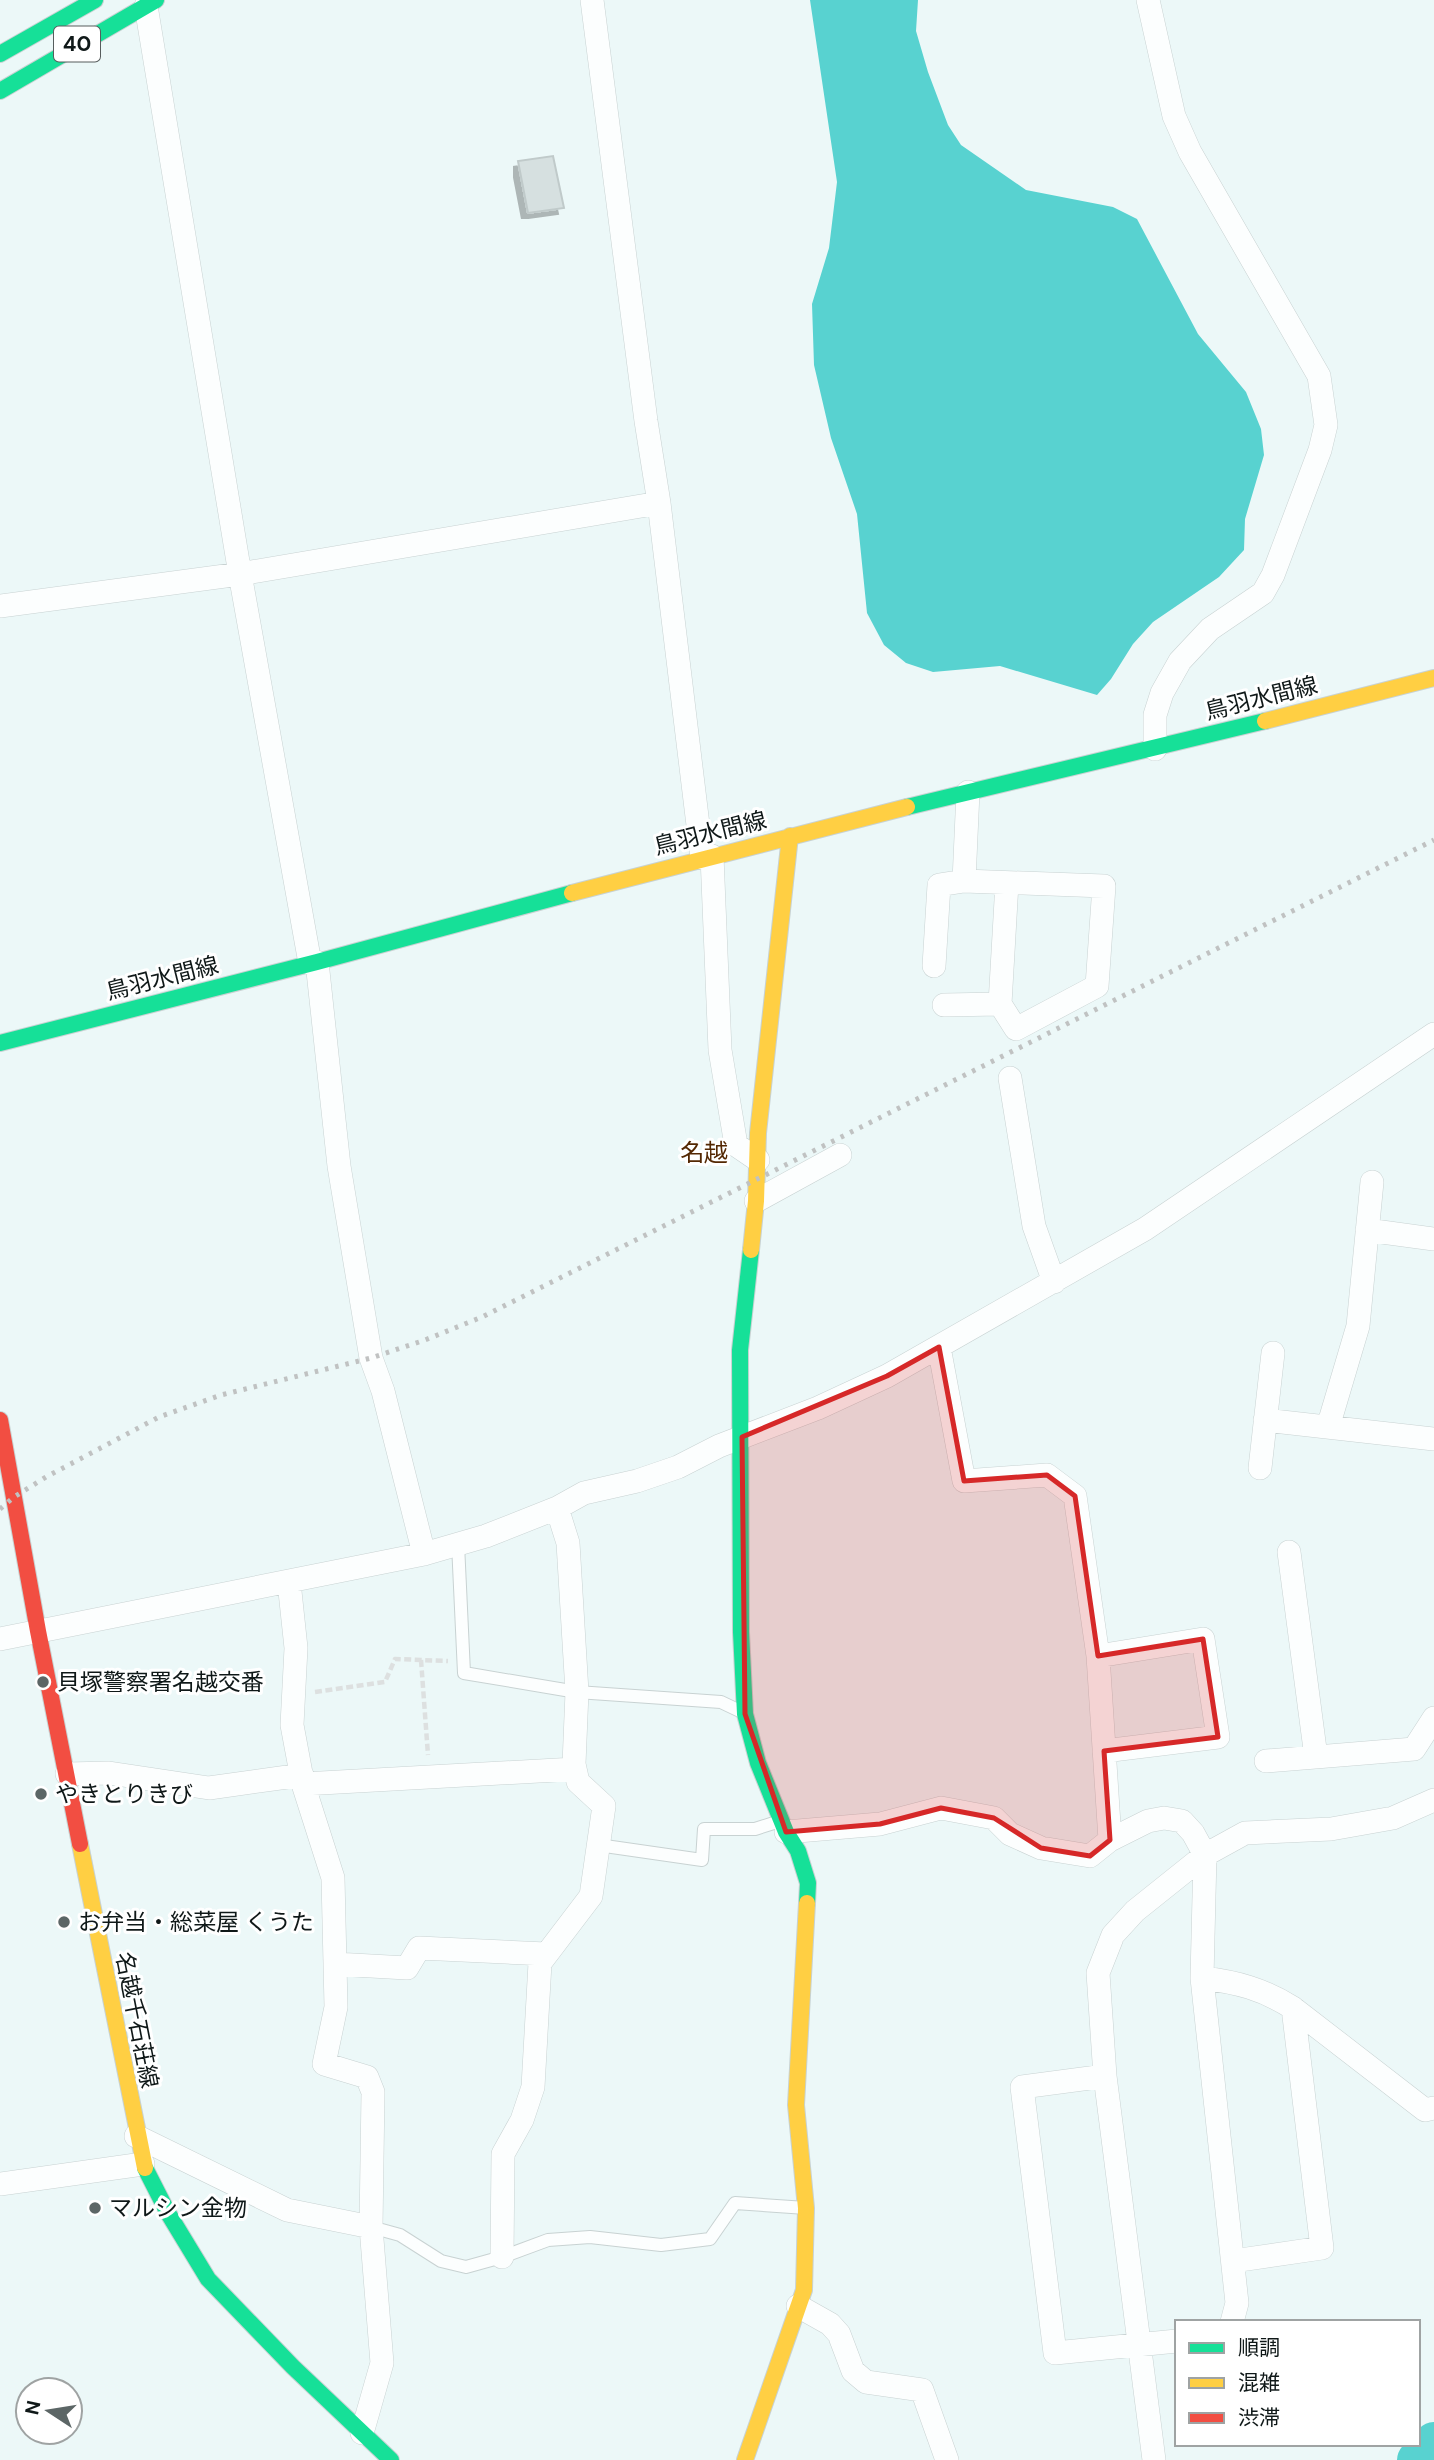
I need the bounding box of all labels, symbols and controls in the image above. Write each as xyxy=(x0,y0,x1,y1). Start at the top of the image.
road number: 40 xyxy=(54,26,100,61)
street label: 鳥羽水間線 xyxy=(1202,670,1320,726)
street label: 鳥羽水間線 xyxy=(651,805,769,861)
street label: 鳥羽水間線 xyxy=(103,950,221,1006)
district label: 名越 xyxy=(680,1137,728,1168)
place label: 貝塚警察署名越交番 xyxy=(57,1667,264,1697)
marker: 貝塚警察署名越交番 xyxy=(35,1674,51,1690)
place label: やきとりきび xyxy=(55,1779,193,1809)
marker: やきとりきび xyxy=(33,1786,49,1802)
place label: お弁当・総菜屋 くうた xyxy=(78,1907,314,1937)
marker: お弁当・総菜屋 くうた xyxy=(56,1914,72,1930)
street label: 名越千石荘線 xyxy=(109,1949,165,2091)
place label: マルシン金物 xyxy=(109,2193,247,2223)
marker: マルシン金物 xyxy=(87,2200,103,2216)
legend xyxy=(1175,2320,1420,2446)
text: 順調 xyxy=(1238,2334,1280,2362)
text: 混雑 xyxy=(1238,2369,1280,2397)
north arrow xyxy=(14,2376,84,2446)
text: N xyxy=(19,2398,47,2417)
text: 渋滞 xyxy=(1238,2404,1280,2432)

